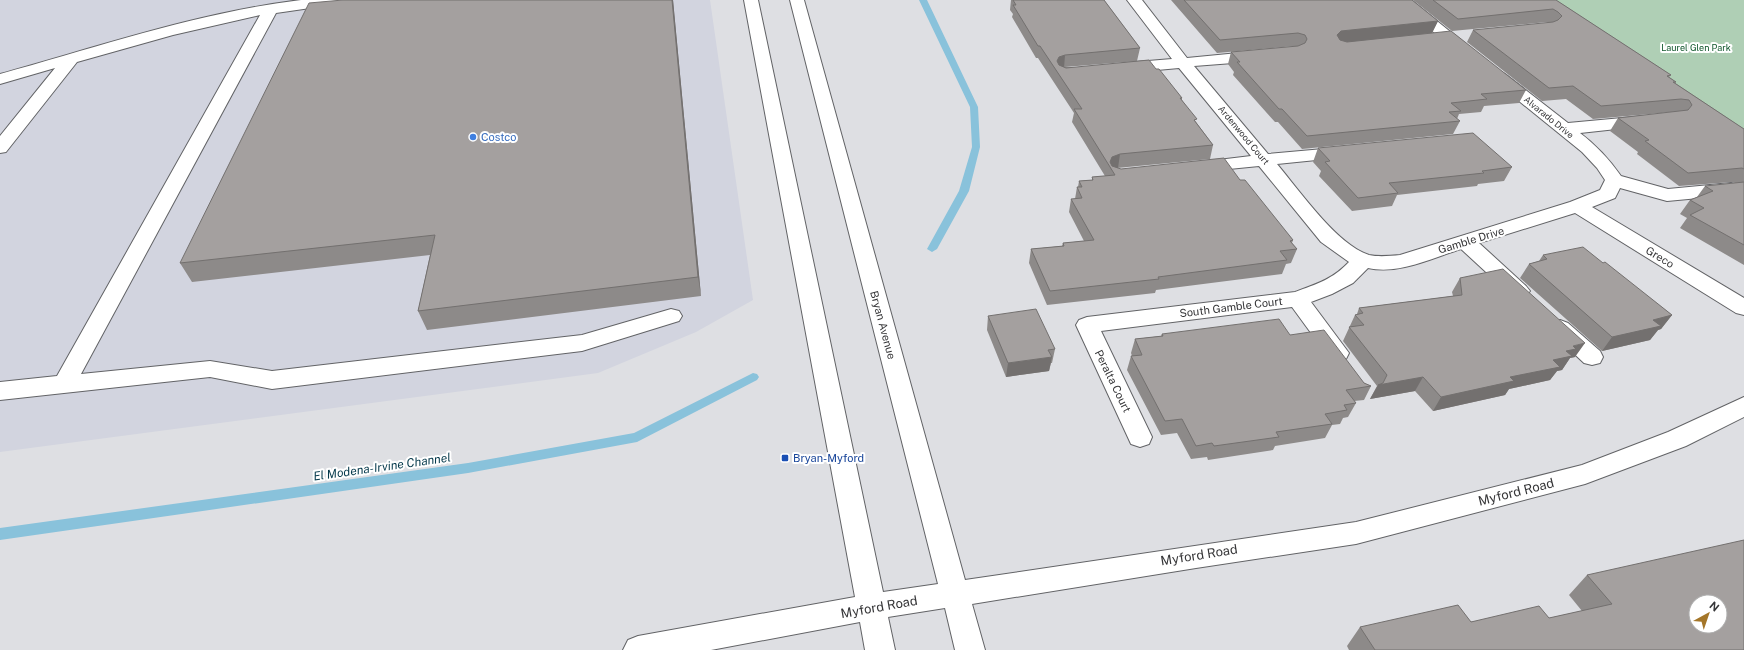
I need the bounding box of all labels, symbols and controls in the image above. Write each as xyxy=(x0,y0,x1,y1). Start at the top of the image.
park label: Laurel Glen Park xyxy=(1661,42,1731,53)
street label: Alvarado Drive xyxy=(1522,94,1576,140)
street label: Ardenwood Court xyxy=(1216,103,1272,167)
place label: Costco xyxy=(481,131,516,143)
marker: Costco xyxy=(468,132,478,142)
street label: Gamble Drive xyxy=(1437,224,1505,256)
street label: Greco xyxy=(1644,244,1676,270)
street label: Bryan Avenue xyxy=(868,289,898,361)
street label: South Gamble Court xyxy=(1179,295,1283,319)
street label: Peralta Court xyxy=(1093,348,1133,414)
water label: El Modena-Irvine Channel xyxy=(312,450,452,484)
place label: Bryan-Myford xyxy=(793,452,864,464)
marker: Bryan-Myford xyxy=(780,453,790,463)
street label: Myford Road xyxy=(1477,475,1555,509)
street label: Myford Road xyxy=(1159,542,1239,568)
street label: Myford Road xyxy=(839,593,919,621)
north arrow xyxy=(1688,594,1728,634)
text: N xyxy=(1707,599,1722,614)

